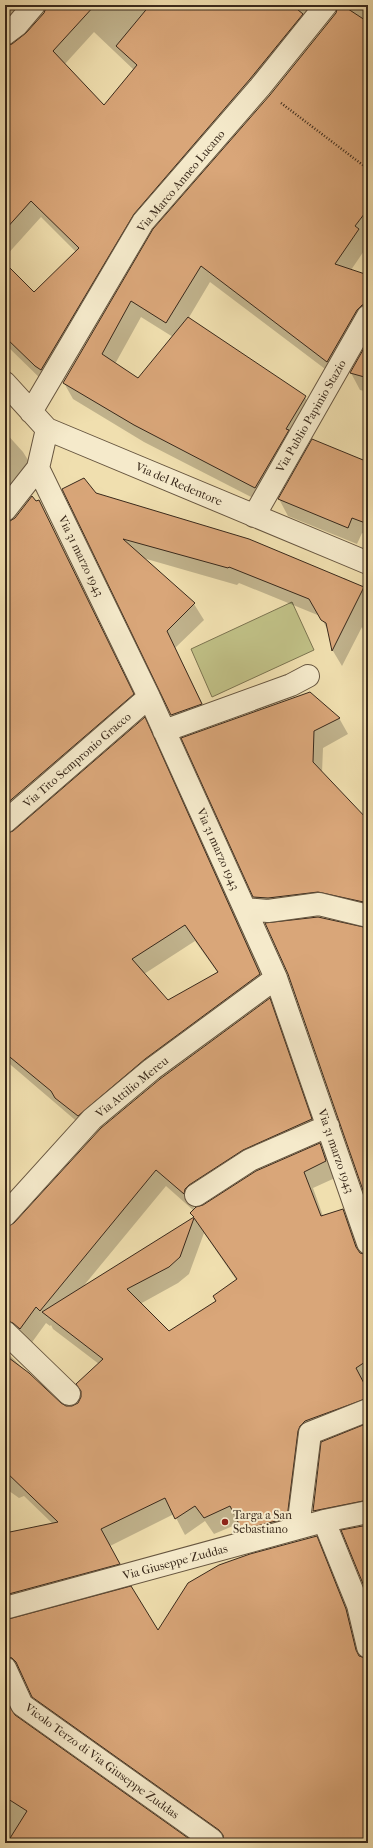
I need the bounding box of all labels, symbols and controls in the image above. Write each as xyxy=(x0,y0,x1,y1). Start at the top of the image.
street label: Via Marco Anneo Lucano xyxy=(134,127,228,236)
street label: Via Publio Papinio Stazio xyxy=(273,357,349,476)
street label: Via del Redentore xyxy=(133,459,225,509)
street label: Via 31 marzo 1943 xyxy=(55,512,107,599)
street label: Via Tito Sempronio Gracco xyxy=(19,709,134,811)
street label: Via 31 marzo 1943 xyxy=(193,805,242,892)
street label: Via Attilio Mereu xyxy=(92,1053,171,1121)
street label: Via 31 marzo 1943 xyxy=(315,1106,357,1195)
place label: Targa a San Sebastiano xyxy=(233,1508,292,1536)
marker: Targa a San Sebastiano xyxy=(220,1517,230,1527)
street label: Via Giuseppe Zuddas xyxy=(120,1541,229,1583)
street label: Vicolo Terzo di Via Giuseppe Zuddas xyxy=(21,1700,182,1822)

